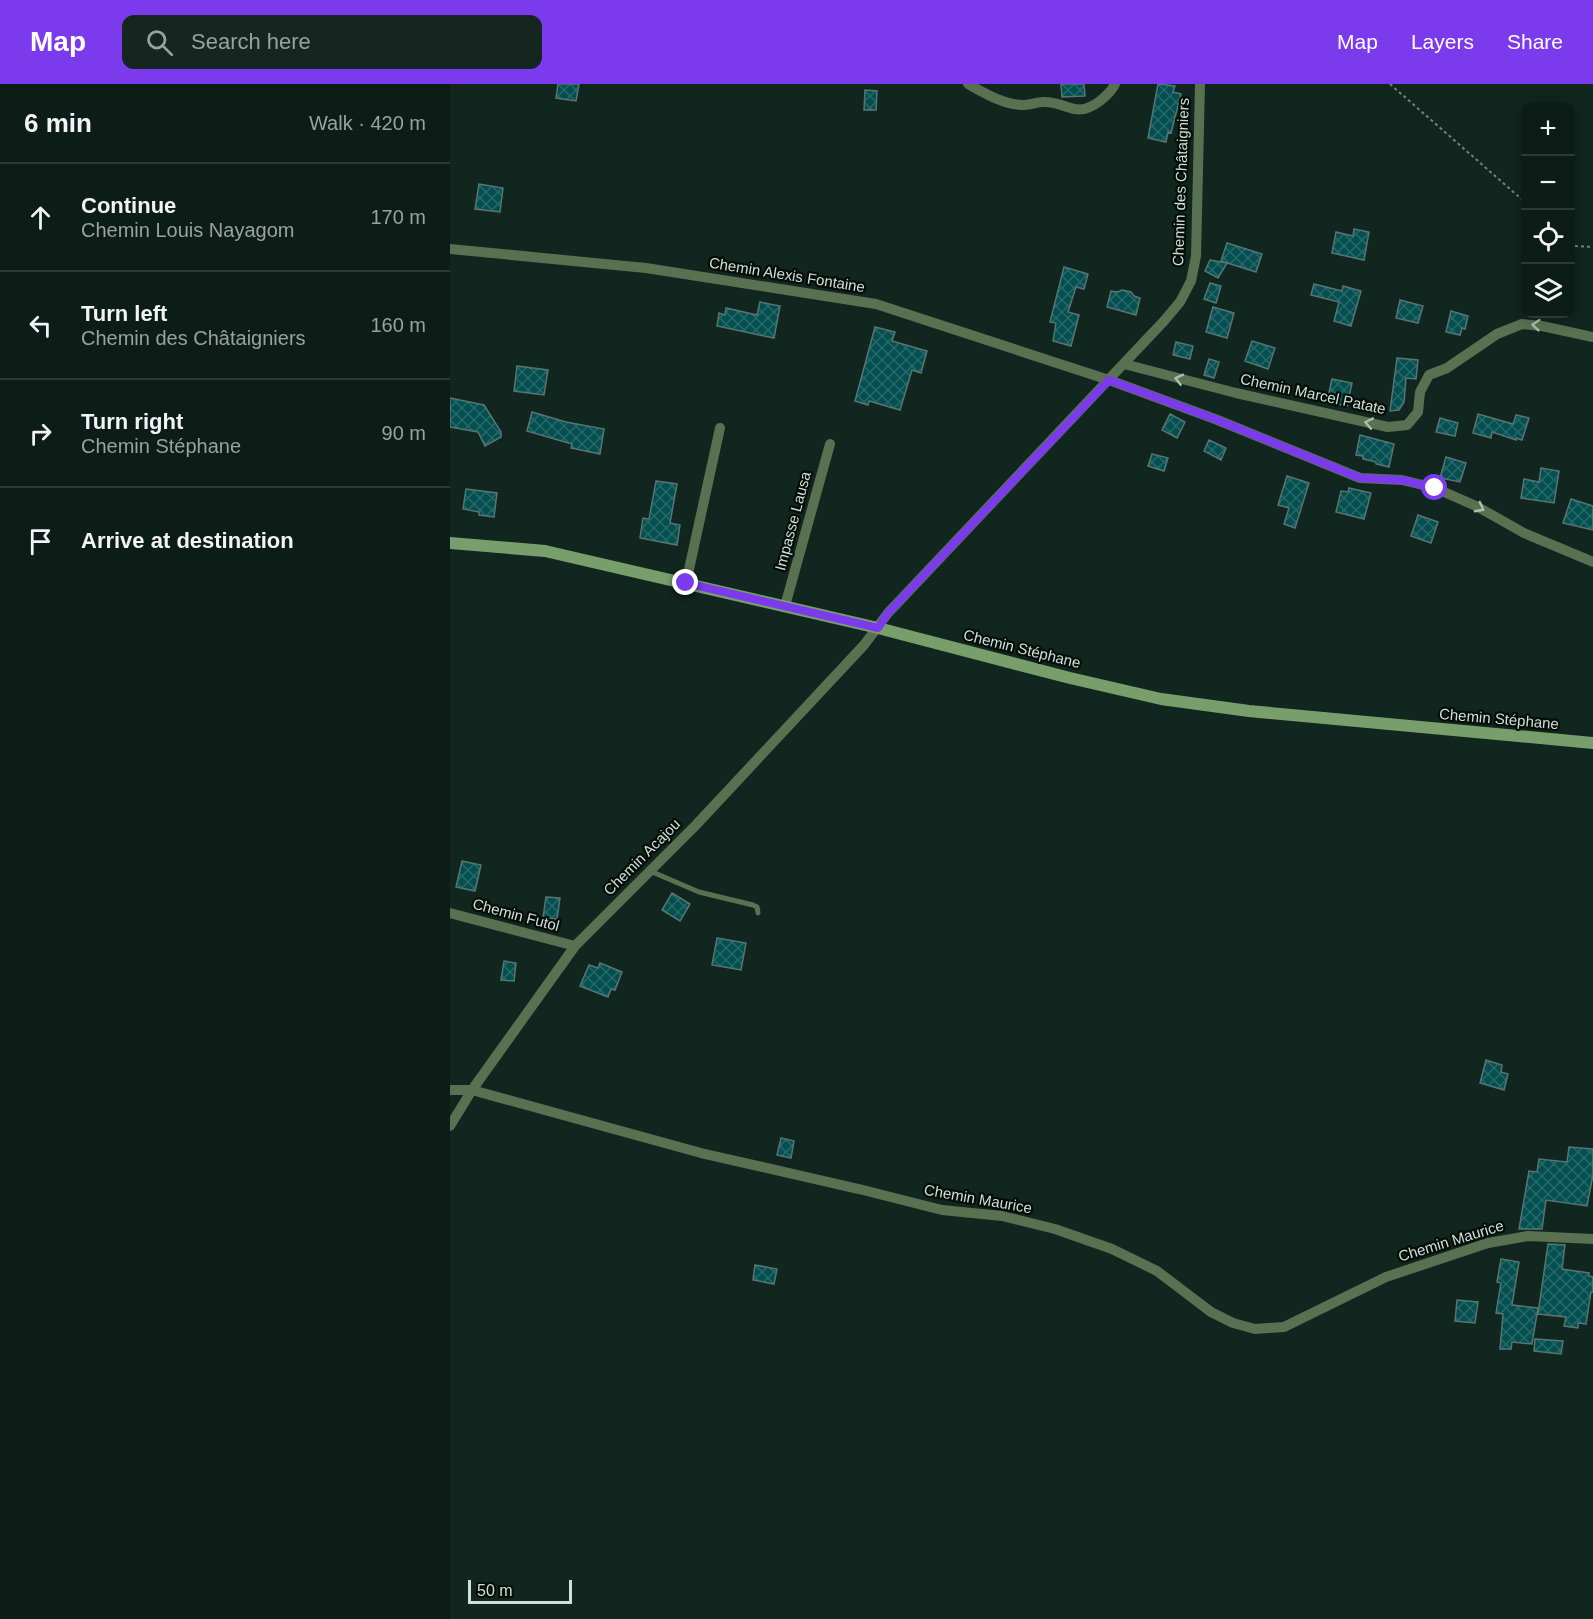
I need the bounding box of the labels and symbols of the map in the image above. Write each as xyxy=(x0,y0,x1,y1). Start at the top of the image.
street label: Chemin des Châtaigniers xyxy=(1169,98,1192,266)
street label: Chemin Alexis Fontaine xyxy=(708,254,866,295)
one-way arrow xyxy=(1531,319,1540,332)
street label: Chemin Marcel Patate xyxy=(1239,370,1387,417)
one-way arrow xyxy=(1174,373,1184,386)
one-way arrow xyxy=(1364,417,1374,430)
street label: Impasse Lausa xyxy=(771,469,814,572)
route start xyxy=(1421,474,1447,500)
one-way arrow xyxy=(1474,501,1484,512)
route end xyxy=(672,569,698,595)
street label: Chemin Stéphane xyxy=(962,626,1082,671)
street label: Chemin Stéphane xyxy=(1438,705,1560,732)
street label: Chemin Acajou xyxy=(600,815,683,898)
street label: Chemin Futol xyxy=(471,895,561,934)
street label: Chemin Maurice xyxy=(923,1181,1033,1216)
street label: Chemin Maurice xyxy=(1396,1216,1506,1265)
scale bar xyxy=(468,1577,572,1604)

